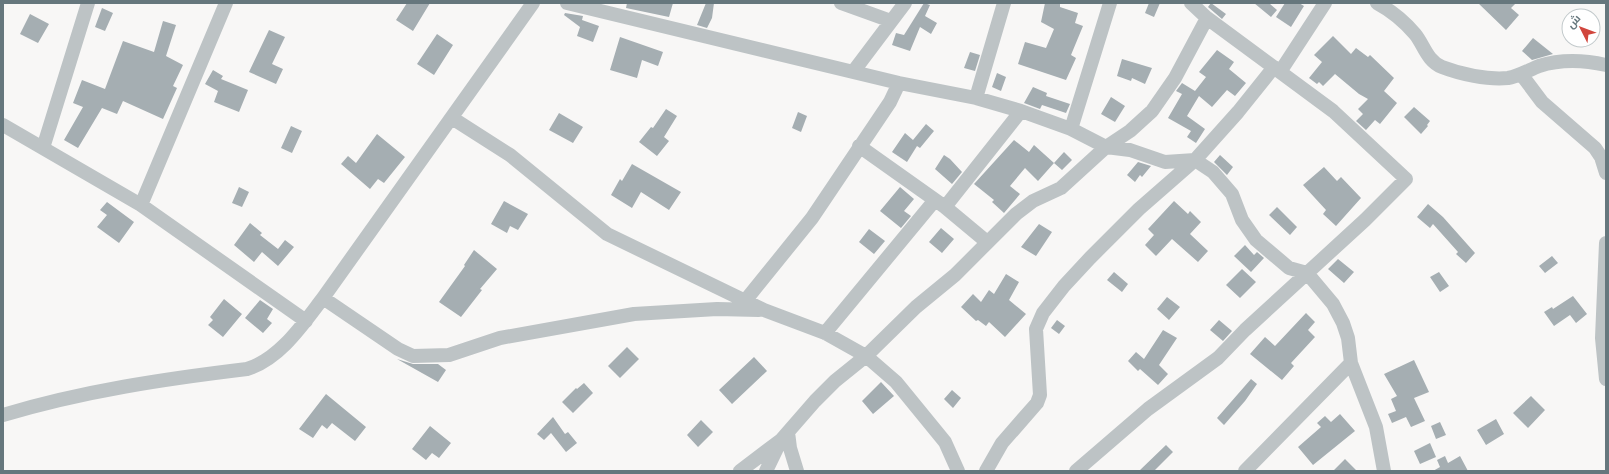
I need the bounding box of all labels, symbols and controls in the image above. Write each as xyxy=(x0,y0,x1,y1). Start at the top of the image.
north arrow xyxy=(1561,8,1601,48)
text: ش xyxy=(1564,11,1583,31)

